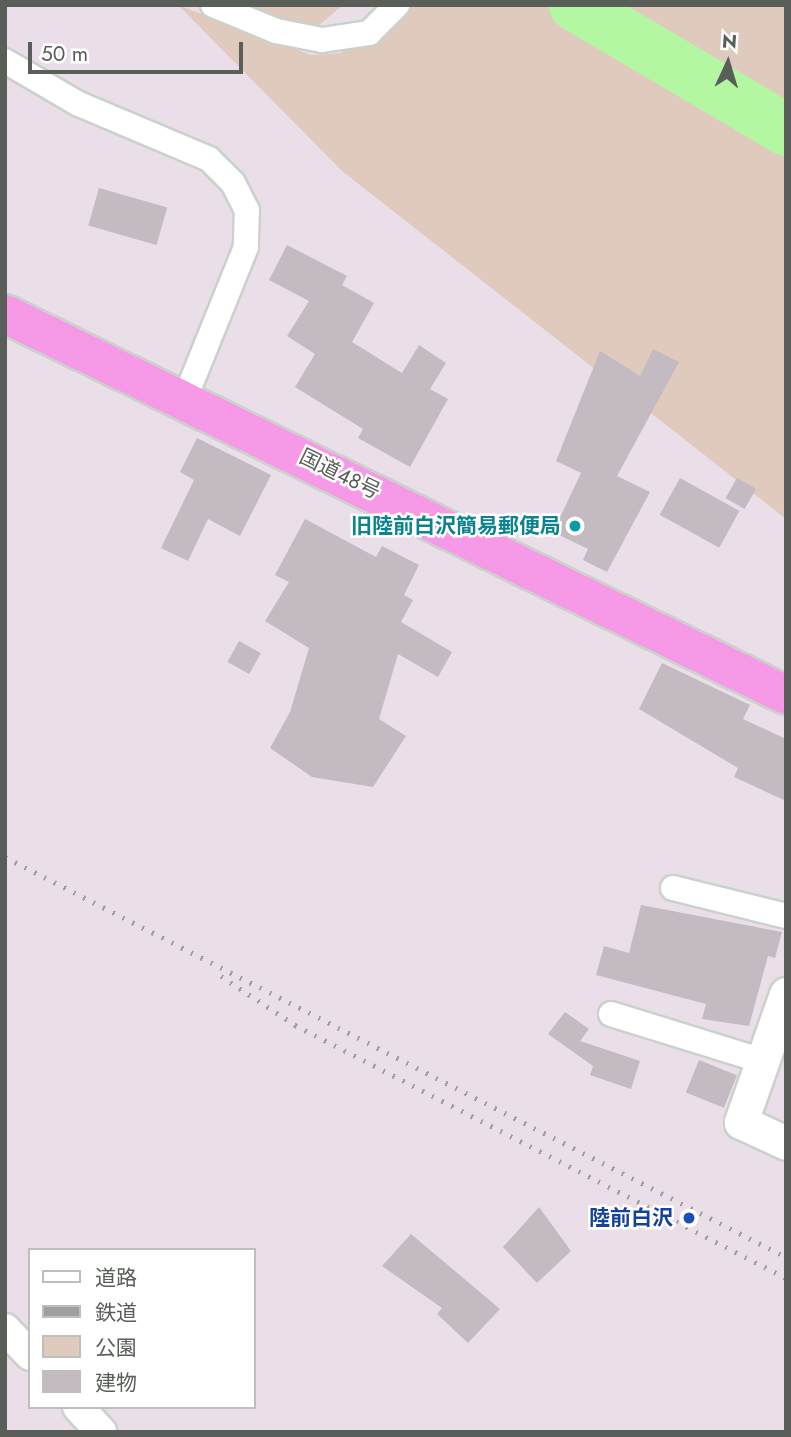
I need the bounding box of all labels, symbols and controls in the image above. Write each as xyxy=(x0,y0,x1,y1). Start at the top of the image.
scale bar xyxy=(32,28,247,72)
north arrow xyxy=(693,28,763,98)
text: N xyxy=(721,28,738,56)
text: 50 m xyxy=(41,39,88,69)
street label: 国道48号 xyxy=(296,444,384,504)
place label: 旧陸前白沢簡易郵便局 xyxy=(351,513,561,539)
marker: 旧陸前白沢簡易郵便局 xyxy=(567,518,583,534)
place label: 陸前白沢 xyxy=(589,1205,673,1231)
marker: 陸前白沢 xyxy=(679,1208,699,1228)
legend xyxy=(28,1248,256,1409)
text: 道路 xyxy=(95,1263,137,1293)
text: 鉄道 xyxy=(95,1298,137,1328)
text: 公園 xyxy=(95,1333,137,1363)
text: 建物 xyxy=(95,1368,137,1398)

